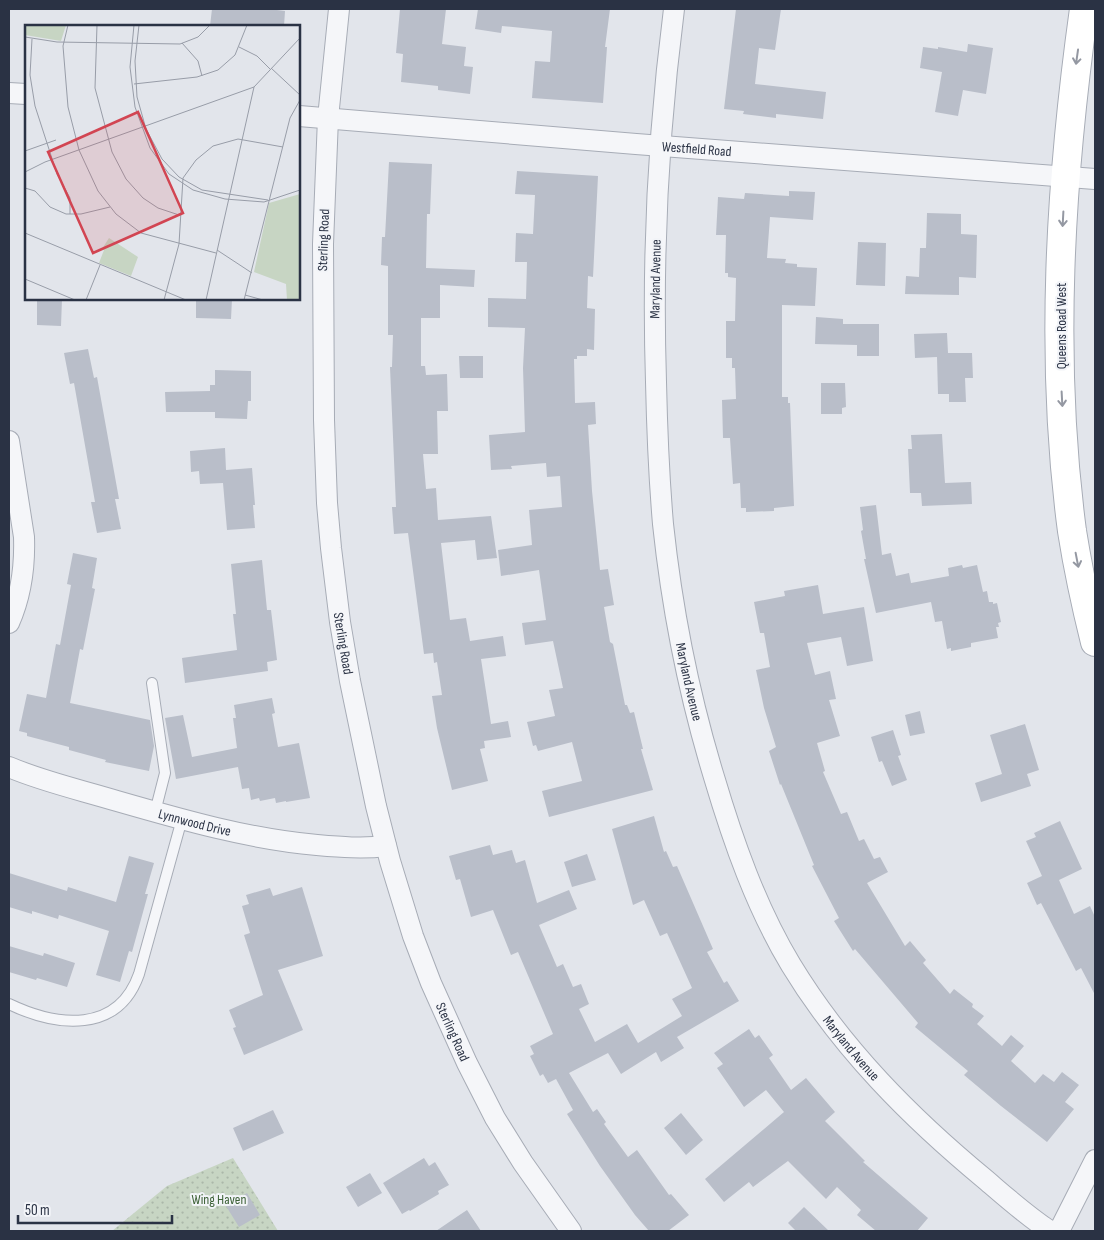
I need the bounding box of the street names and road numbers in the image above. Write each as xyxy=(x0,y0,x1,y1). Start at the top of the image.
street label: Westfield Road xyxy=(661,138,732,160)
street label: Sterling Road xyxy=(314,208,333,272)
street label: Maryland Avenue xyxy=(646,239,665,319)
street label: Queens Road West xyxy=(1053,283,1070,369)
street label: Sterling Road xyxy=(330,611,357,676)
street label: Maryland Avenue xyxy=(672,641,706,723)
street label: Lynnwood Drive xyxy=(157,805,233,840)
street label: Sterling Road xyxy=(432,1000,473,1064)
street label: Maryland Avenue xyxy=(819,1012,883,1084)

